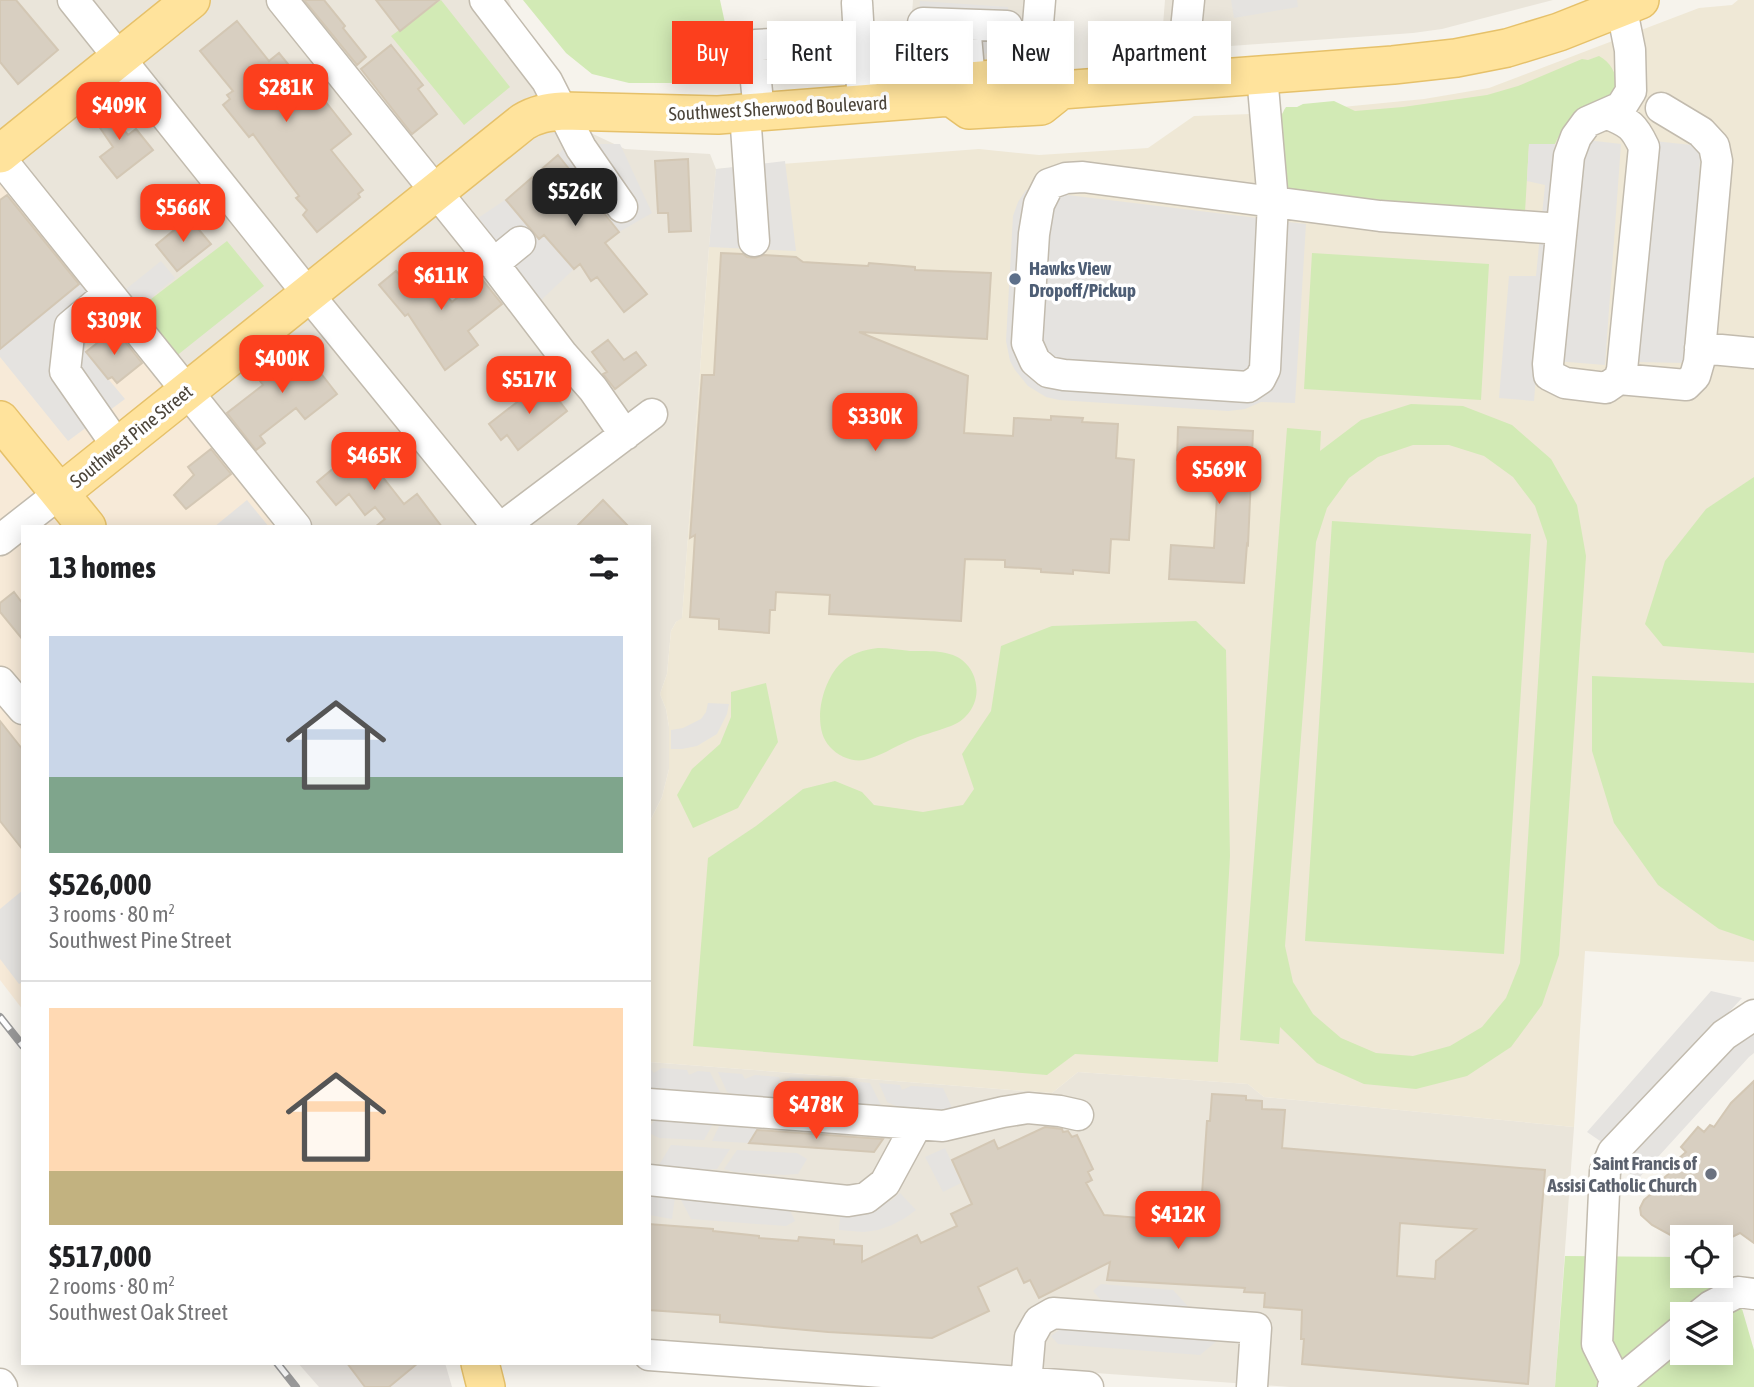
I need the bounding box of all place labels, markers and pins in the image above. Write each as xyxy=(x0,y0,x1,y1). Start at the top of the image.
pin: $281K xyxy=(237,64,335,124)
pin: $409K xyxy=(70,82,168,142)
pin: $526K xyxy=(526,168,624,228)
pin: $566K xyxy=(134,184,232,244)
pin: $611K xyxy=(392,252,490,312)
place label: Hawks View Dropoff/Pickup xyxy=(1029,257,1136,301)
marker: Hawks View Dropoff/Pickup xyxy=(1007,271,1023,287)
pin: $309K xyxy=(65,298,163,357)
pin: $400K xyxy=(233,336,331,395)
pin: $517K xyxy=(480,356,578,416)
pin: $330K xyxy=(826,393,924,453)
pin: $465K xyxy=(325,433,423,492)
pin: $569K xyxy=(1170,447,1268,506)
pin: $478K xyxy=(767,1082,865,1141)
place label: Saint Francis of Assisi Catholic Church xyxy=(1546,1152,1698,1196)
marker: Saint Francis of Assisi Catholic Church xyxy=(1703,1166,1719,1182)
pin: $412K xyxy=(1129,1192,1227,1251)

